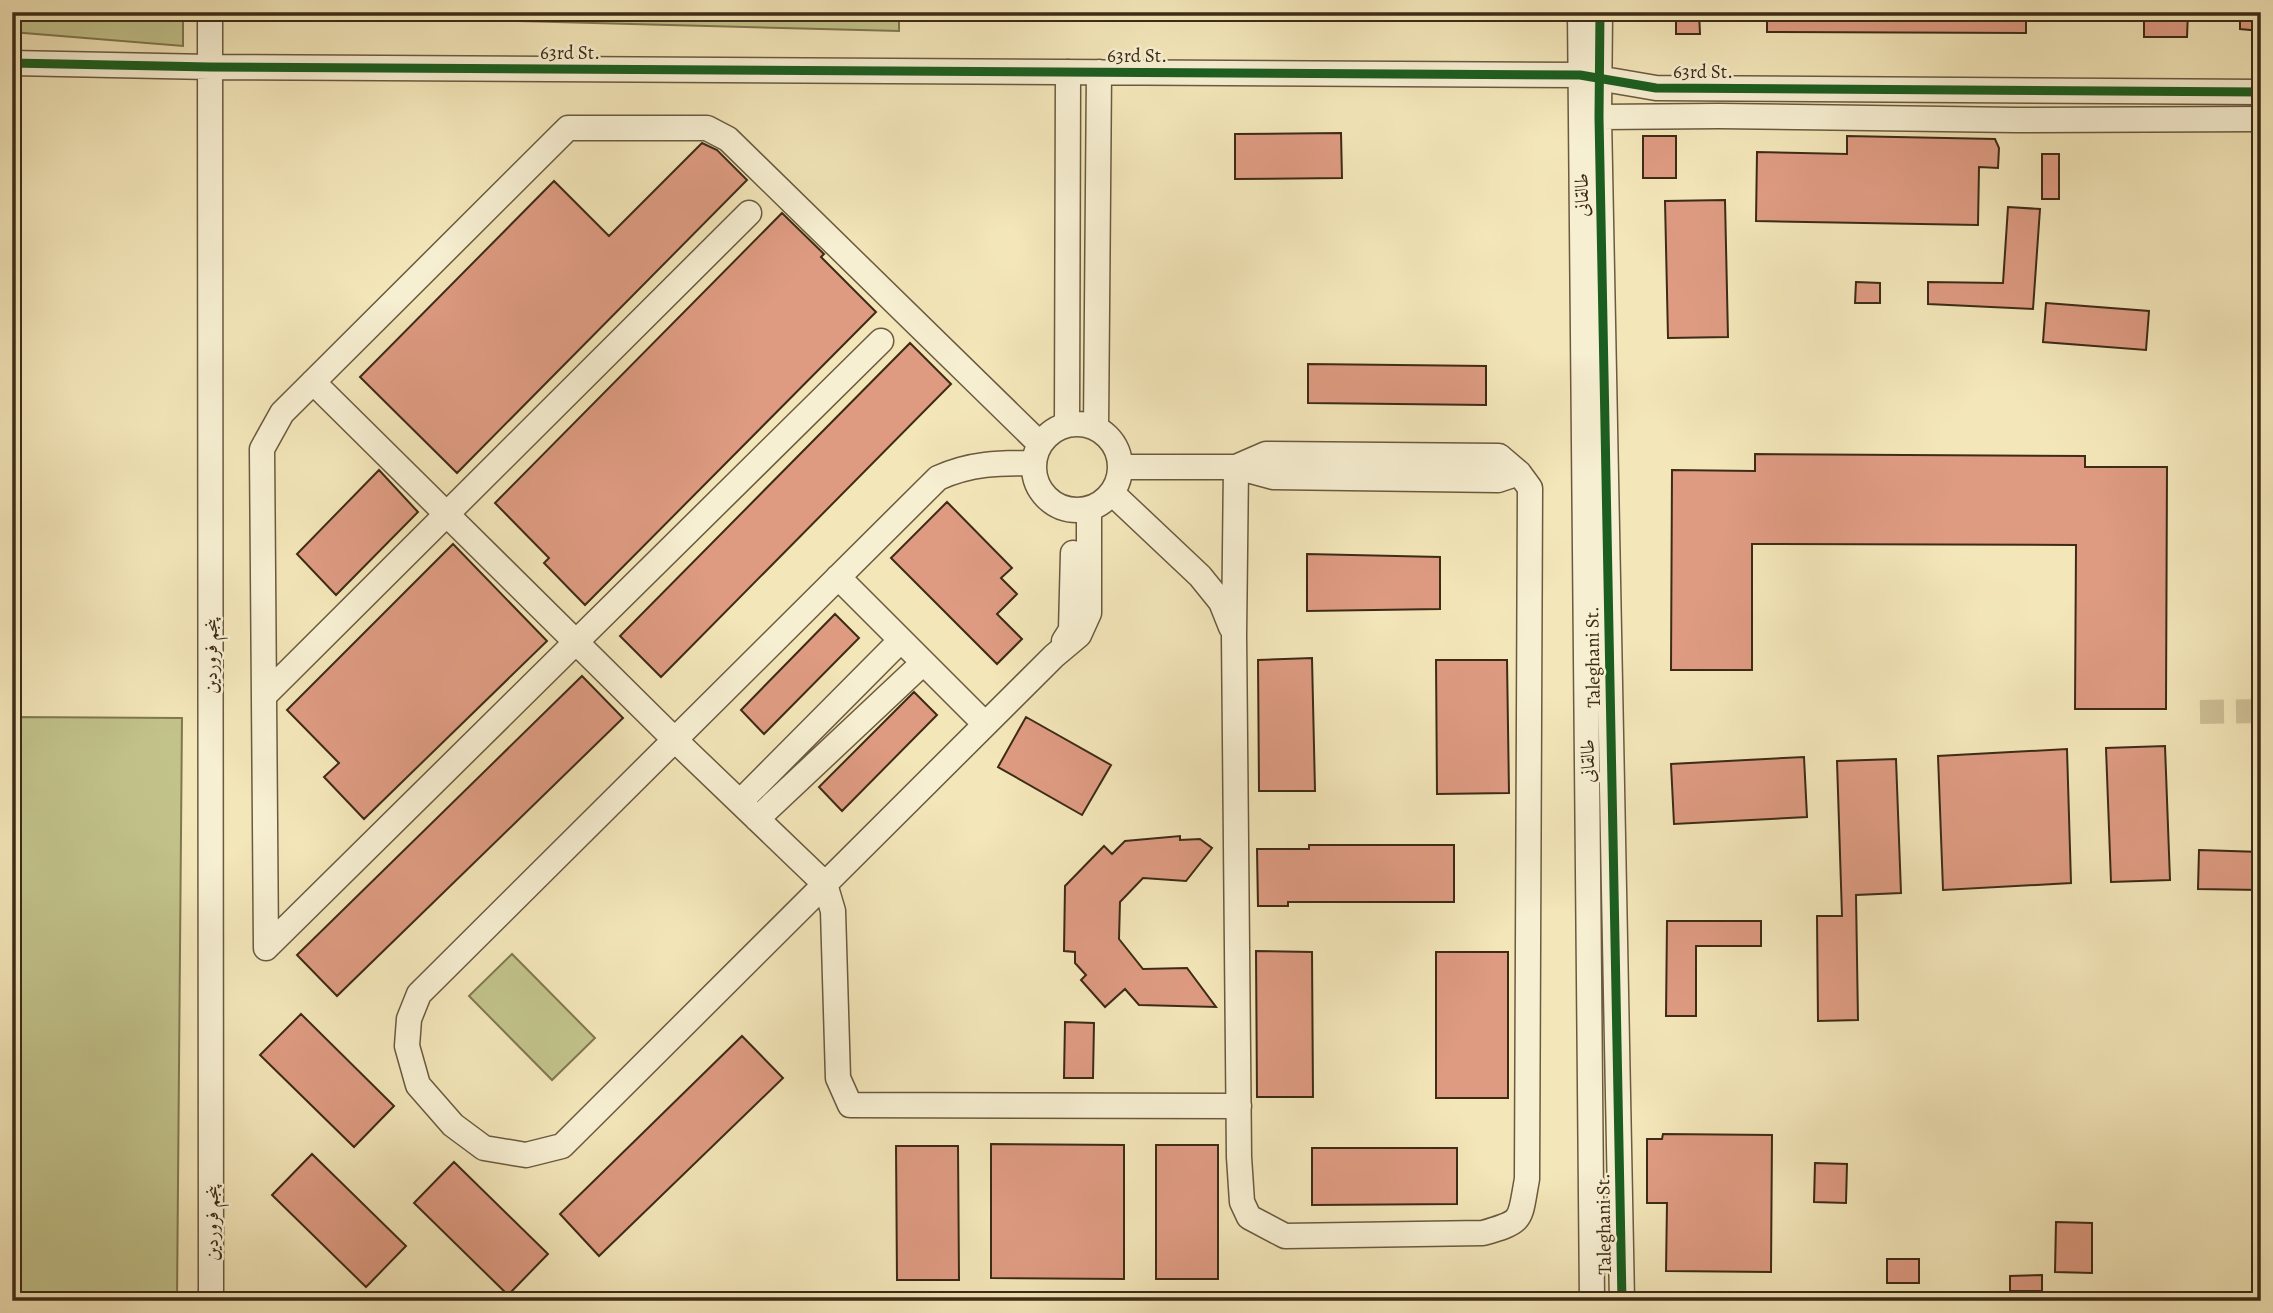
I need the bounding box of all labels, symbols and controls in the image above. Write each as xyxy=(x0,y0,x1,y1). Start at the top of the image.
street label: 63rd St. xyxy=(540,40,600,66)
street label: 63rd St. xyxy=(1107,43,1167,69)
street label: 63rd St. xyxy=(1673,59,1733,85)
street label: طالقانی xyxy=(1569,173,1595,217)
street label: Taleghani St. xyxy=(1579,606,1607,708)
street label: پنجم فروردین xyxy=(198,616,229,694)
street label: طالقانی xyxy=(1575,739,1601,783)
street label: Taleghani St. xyxy=(1590,1173,1618,1275)
street label: پنجم فروردین xyxy=(199,1183,230,1261)

